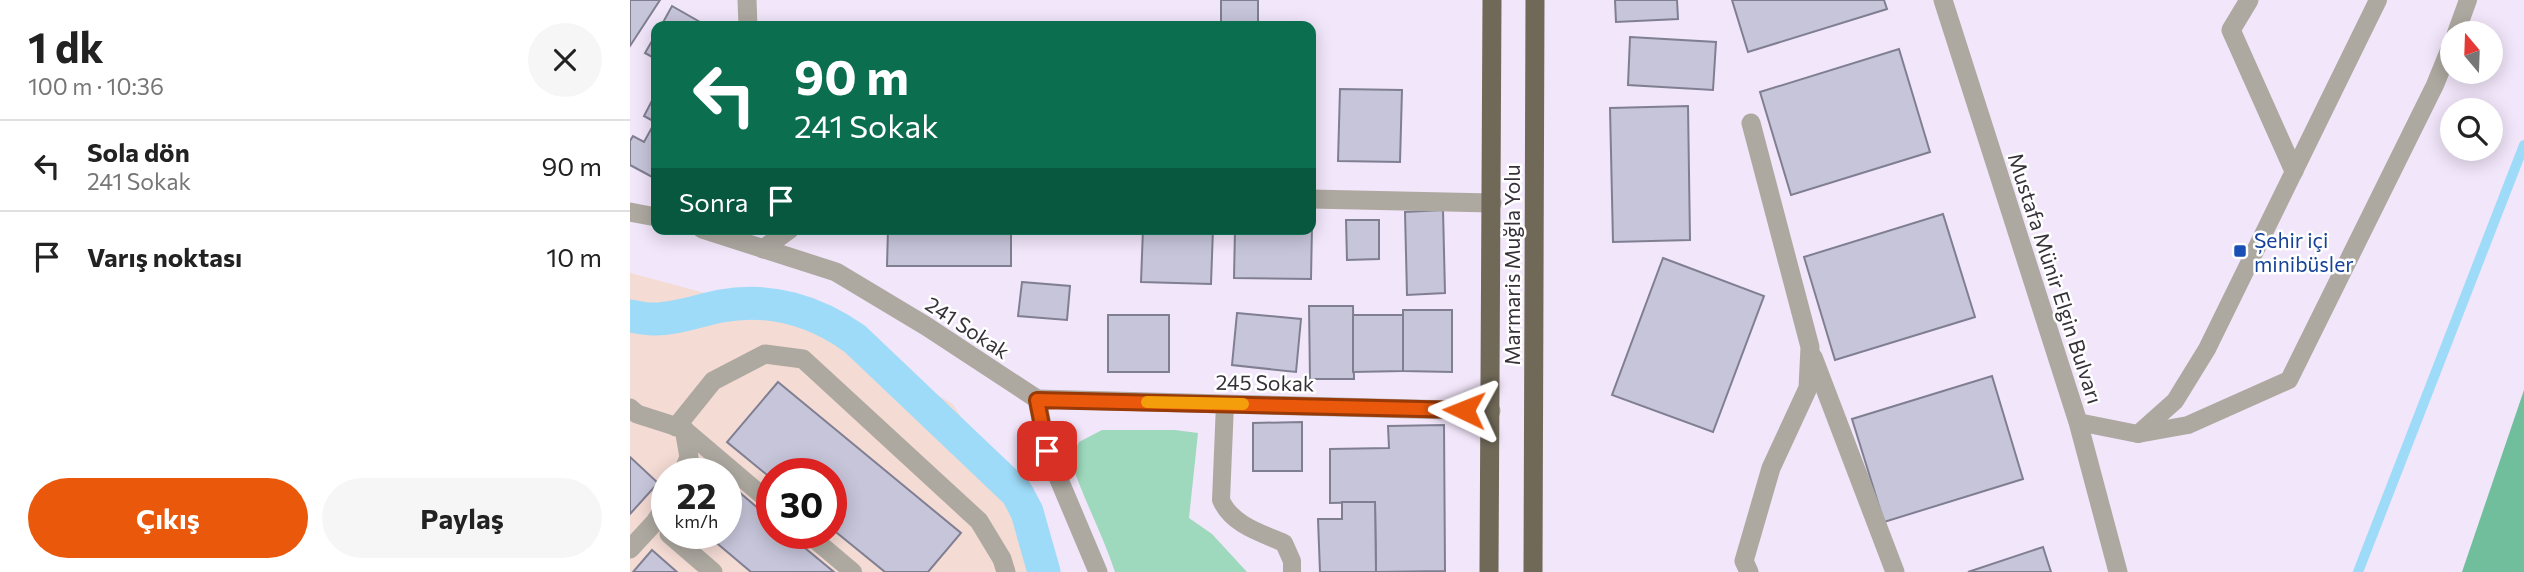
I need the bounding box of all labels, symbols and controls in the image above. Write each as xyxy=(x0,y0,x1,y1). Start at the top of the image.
text: 1 dk xyxy=(28,20,104,72)
north arrow xyxy=(2440,21,2502,84)
map controls xyxy=(2440,21,2503,161)
button: close xyxy=(528,23,602,97)
text: 90 m xyxy=(794,45,909,105)
icon: left xyxy=(679,49,770,140)
text: 100 m · 10:36 xyxy=(28,72,164,100)
button: search xyxy=(2440,98,2503,161)
text: 241 Sokak xyxy=(794,105,939,145)
text: Sola dön xyxy=(87,136,190,167)
icon: left xyxy=(28,147,66,185)
street label: Mustafa Münir Elgin Bulvarı xyxy=(2004,149,2108,407)
text: 90 m xyxy=(542,150,602,181)
street label: Marmaris Muğla Yolu xyxy=(1499,165,1524,365)
text: 241 Sokak xyxy=(87,167,191,195)
icon: arrive xyxy=(762,182,800,220)
text: Sonra xyxy=(679,186,748,217)
place label: Șehir içi minibüsler xyxy=(2254,227,2354,276)
icon: arrive xyxy=(28,238,66,276)
text: Varış noktası xyxy=(87,241,242,272)
text: 10 m xyxy=(546,241,602,272)
marker: Șehir içi minibüsler xyxy=(2232,243,2248,259)
street label: 241 Sokak xyxy=(921,291,1015,363)
street label: 245 Sokak xyxy=(1215,369,1315,395)
position arrow xyxy=(1427,373,1501,447)
pin xyxy=(1017,421,1077,481)
icon: arrive xyxy=(1028,432,1066,470)
speed limit sign: 30 xyxy=(756,458,847,549)
text: 22 xyxy=(677,473,716,516)
button: Çıkış xyxy=(28,478,308,558)
button: Paylaş xyxy=(322,478,602,558)
text: km/h xyxy=(675,510,718,532)

